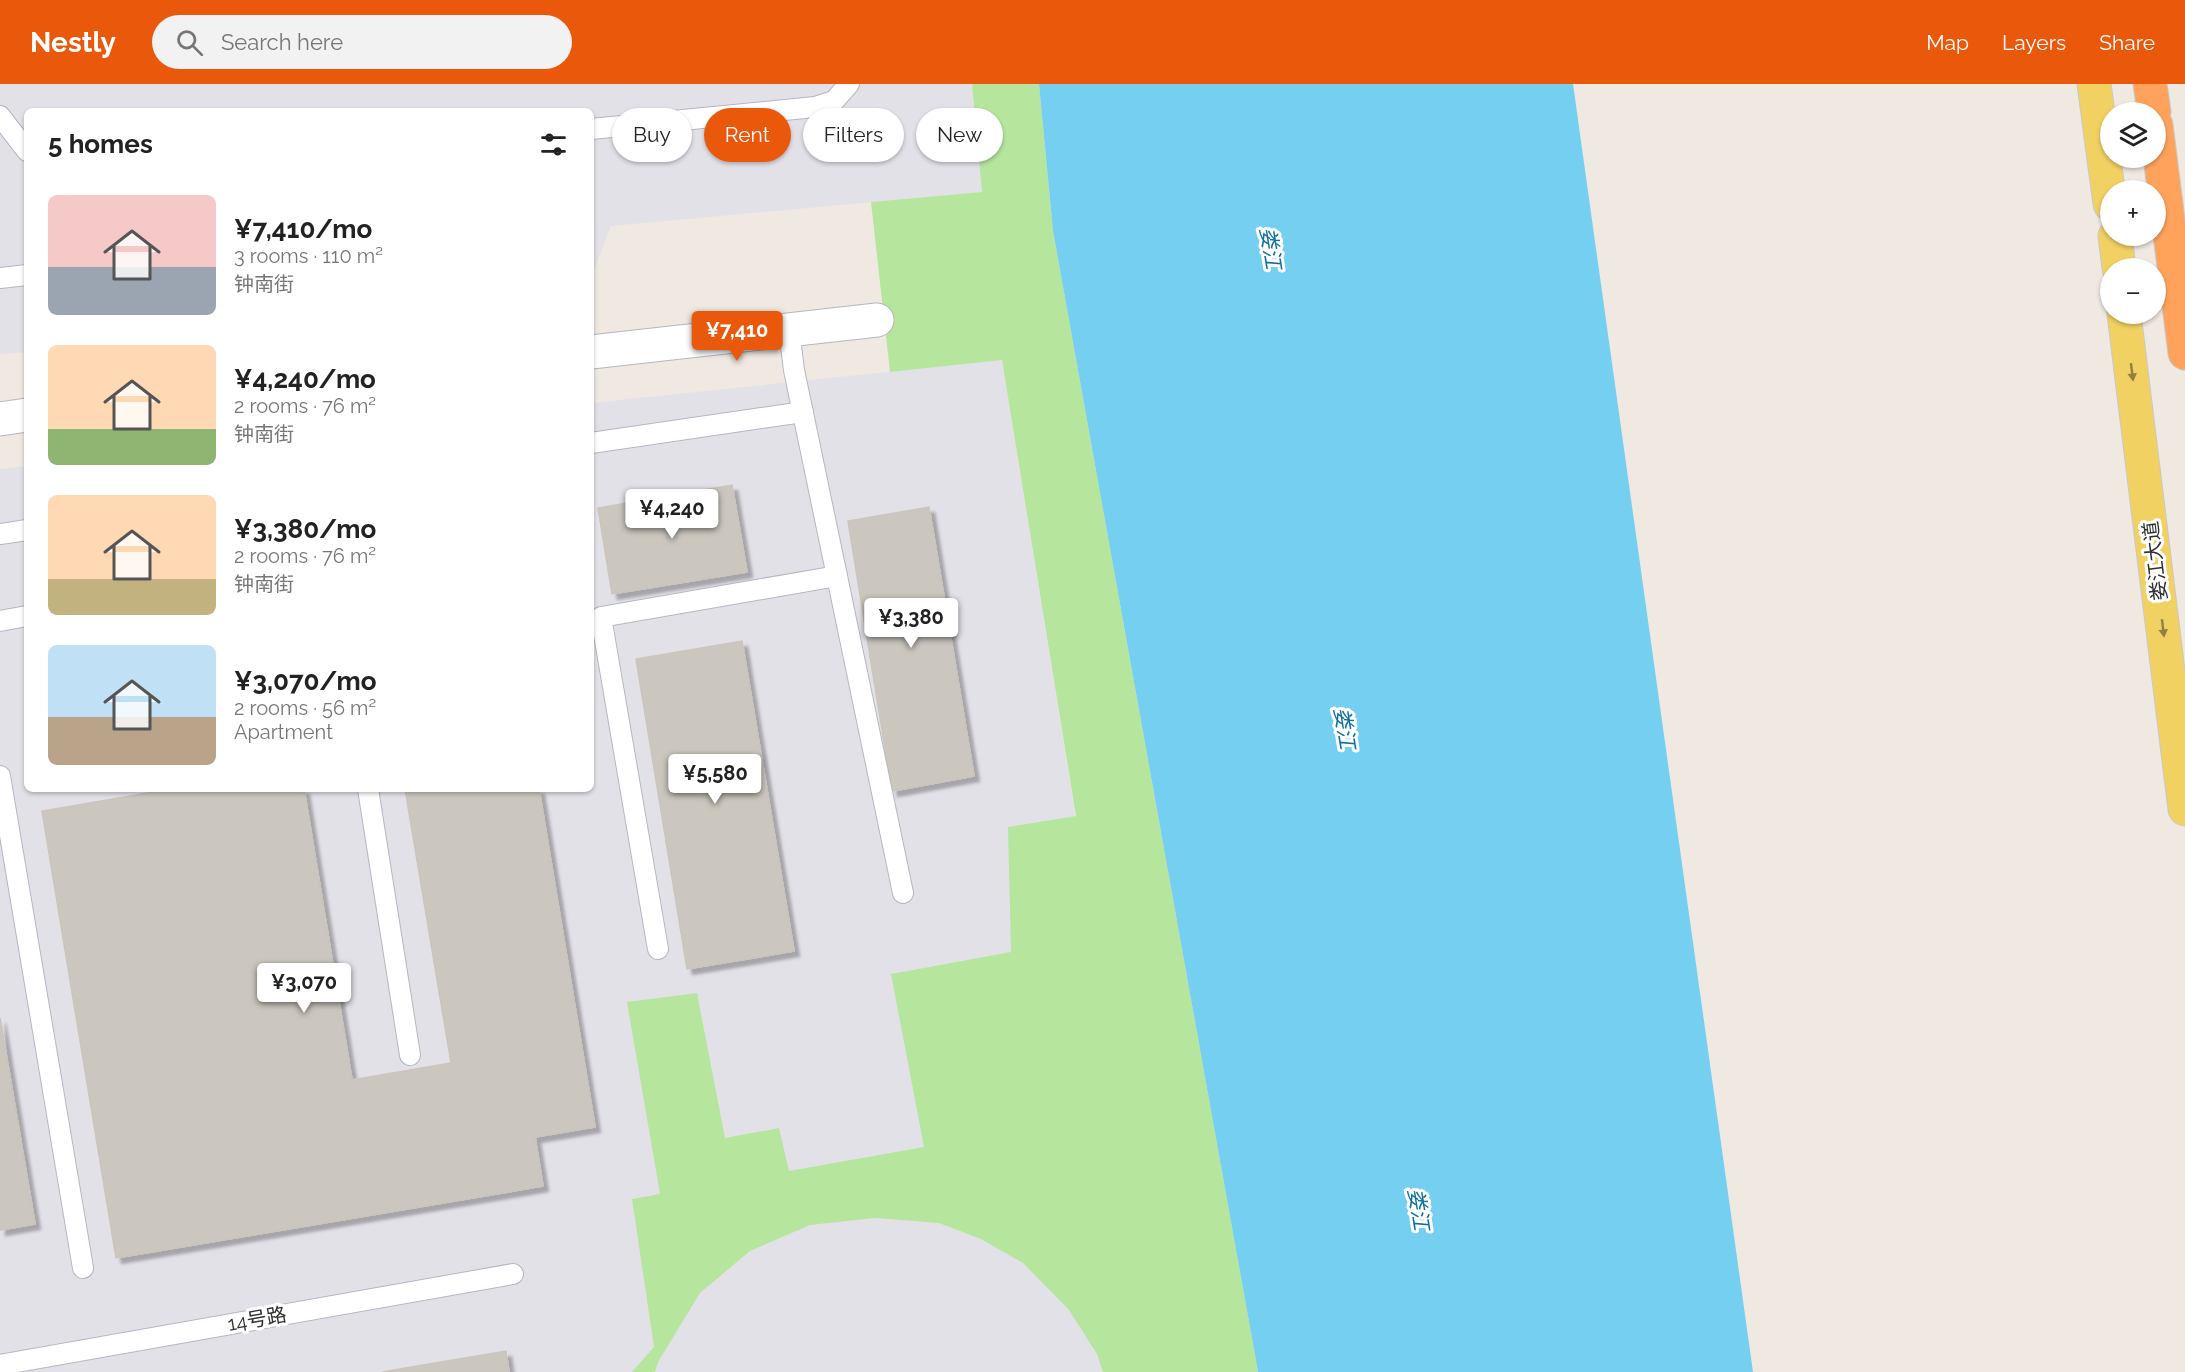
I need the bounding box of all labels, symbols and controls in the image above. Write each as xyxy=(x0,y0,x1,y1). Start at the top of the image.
search box xyxy=(152,15,572,69)
text: Nestly xyxy=(30,26,116,59)
icon: search xyxy=(173,26,206,59)
text: Search here xyxy=(221,29,343,55)
text: Map xyxy=(1926,30,1969,55)
text: Layers xyxy=(2002,30,2066,55)
text: Share xyxy=(2099,30,2155,55)
map controls xyxy=(2100,102,2166,324)
button: layers xyxy=(2100,102,2166,168)
chip: Buy xyxy=(612,108,692,162)
chip: Rent xyxy=(704,108,791,162)
chip: Filters xyxy=(803,108,904,162)
chip: New xyxy=(916,108,1003,162)
icon: filters xyxy=(537,128,570,161)
text: 5 homes xyxy=(48,129,153,159)
button: + xyxy=(2100,180,2166,246)
text: ¥7,410/mo xyxy=(234,214,372,244)
icon: home xyxy=(96,219,168,291)
water label: 娄江 xyxy=(1255,225,1287,273)
text: 3 rooms · 110 m² xyxy=(234,244,383,268)
button: − xyxy=(2100,258,2166,324)
text: 钟南街 xyxy=(234,272,294,296)
pin: ¥7,410 xyxy=(688,311,786,362)
text: ¥7,410 xyxy=(706,318,768,342)
one-way arrow xyxy=(2127,362,2136,381)
text: ¥4,240/mo xyxy=(234,364,376,394)
icon: home xyxy=(96,369,168,441)
text: 2 rooms · 76 m² xyxy=(234,394,376,418)
text: 钟南街 xyxy=(234,422,294,446)
pin: ¥4,240 xyxy=(623,489,721,540)
text: ¥4,240 xyxy=(639,496,705,520)
text: ¥3,380/mo xyxy=(234,514,376,544)
icon: home xyxy=(96,519,168,591)
street label: 娄江大道 xyxy=(2138,520,2172,602)
text: 2 rooms · 76 m² xyxy=(234,544,376,568)
text: 钟南街 xyxy=(234,572,294,596)
pin: ¥3,380 xyxy=(862,598,960,649)
text: ¥3,380 xyxy=(878,605,944,629)
one-way arrow xyxy=(2158,618,2168,637)
text: ¥3,070/mo xyxy=(234,666,377,696)
icon: home xyxy=(96,669,168,741)
text: 2 rooms · 56 m² xyxy=(234,696,376,720)
water label: 娄江 xyxy=(1329,705,1361,753)
text: Apartment xyxy=(234,720,333,744)
pin: ¥5,580 xyxy=(666,754,764,805)
text: ¥5,580 xyxy=(682,761,748,785)
pin: ¥3,070 xyxy=(255,963,353,1014)
text: ¥3,070 xyxy=(271,970,337,994)
water label: 娄江 xyxy=(1403,1186,1435,1234)
street label: 14号路 xyxy=(226,1302,288,1336)

